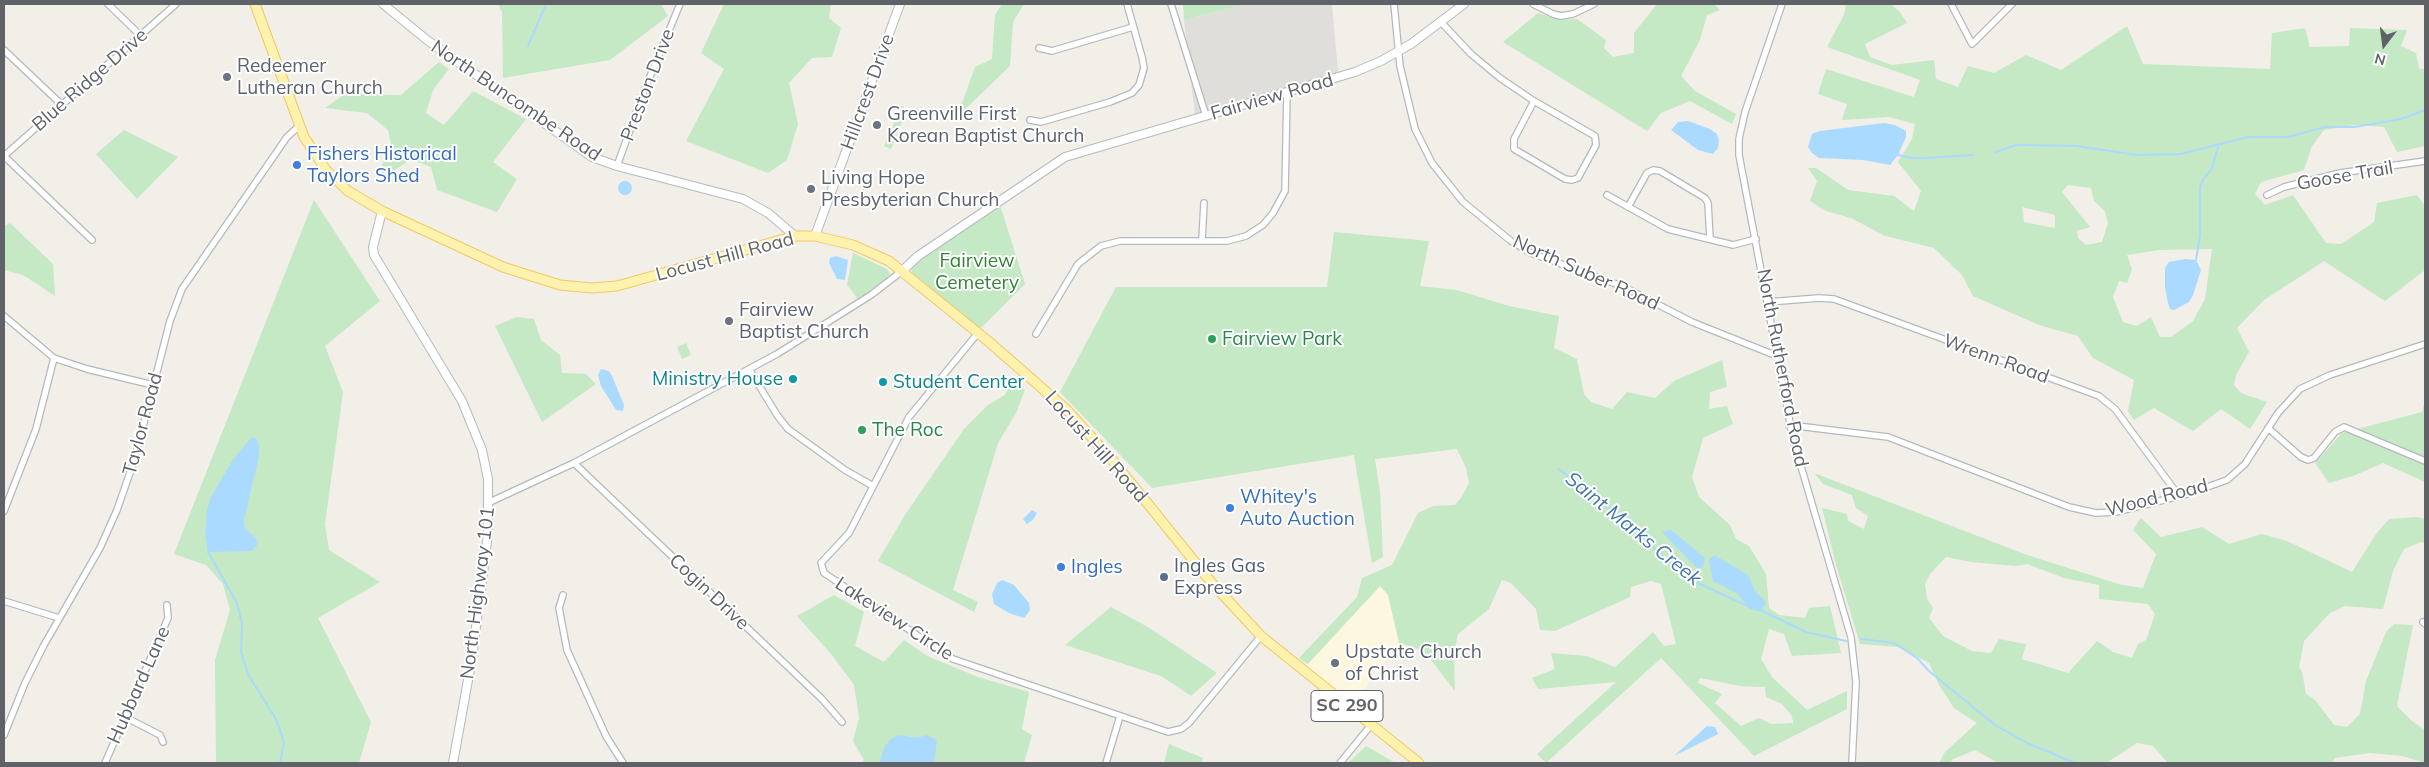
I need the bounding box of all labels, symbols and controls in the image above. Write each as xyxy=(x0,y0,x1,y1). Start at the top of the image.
north arrow xyxy=(2359,20,2409,70)
street label: Blue Ridge Drive xyxy=(28,24,152,136)
street label: Preston Drive xyxy=(616,26,680,144)
street label: Hillcrest Drive xyxy=(837,31,899,153)
street label: North Buncombe Road xyxy=(427,36,605,166)
text: N xyxy=(2373,49,2388,70)
place label: Redeemer Lutheran Church xyxy=(237,55,383,99)
street label: Fairview Road xyxy=(1208,69,1336,125)
marker: Redeemer Lutheran Church xyxy=(221,71,233,83)
place label: Greenville First Korean Baptist Church xyxy=(887,103,1084,147)
marker: Greenville First Korean Baptist Church xyxy=(871,119,883,131)
place label: Fishers Historical Taylors Shed xyxy=(307,143,457,187)
street label: Goose Trail xyxy=(2295,156,2395,196)
marker: Fishers Historical Taylors Shed xyxy=(291,159,303,171)
place label: Living Hope Presbyterian Church xyxy=(821,167,999,211)
marker: Living Hope Presbyterian Church xyxy=(805,183,817,195)
street label: Locust Hill Road xyxy=(653,228,797,286)
street label: North Suber Road xyxy=(1509,230,1663,316)
park label: Fairview Cemetery xyxy=(935,250,1019,294)
street label: North Rutherford Road xyxy=(1752,267,1812,469)
place label: Fairview Baptist Church xyxy=(739,299,869,343)
marker: Fairview Baptist Church xyxy=(723,315,735,327)
place label: Fairview Park xyxy=(1222,328,1342,350)
street label: Wrenn Road xyxy=(1940,329,2052,389)
marker: Fairview Park xyxy=(1206,333,1218,345)
place label: Ministry House xyxy=(652,368,783,390)
street label: Taylor Road xyxy=(118,370,168,478)
place label: Student Center xyxy=(893,371,1024,393)
marker: Ministry House xyxy=(787,373,799,385)
marker: Student Center xyxy=(877,376,889,388)
street label: Locust Hill Road xyxy=(1040,387,1152,507)
place label: The Roc xyxy=(872,419,943,441)
marker: The Roc xyxy=(856,424,868,436)
water label: Saint Marks Creek xyxy=(1560,467,1706,591)
street label: Wood Road xyxy=(2103,474,2211,522)
place label: Whitey's Auto Auction xyxy=(1240,486,1355,530)
marker: Whitey's Auto Auction xyxy=(1224,502,1236,514)
street label: North Highway 101 xyxy=(456,505,500,681)
street label: Cogin Drive xyxy=(664,549,754,635)
place label: Ingles Gas Express xyxy=(1174,555,1265,599)
place label: Ingles xyxy=(1071,556,1123,578)
marker: Ingles xyxy=(1055,561,1067,573)
marker: Ingles Gas Express xyxy=(1158,571,1170,583)
street label: Lakeview Circle xyxy=(831,572,957,666)
street label: Hubbard Lane xyxy=(103,623,175,747)
place label: Upstate Church of Christ xyxy=(1345,641,1482,685)
marker: Upstate Church of Christ xyxy=(1329,657,1341,669)
road number: SC 290 xyxy=(1311,690,1383,721)

